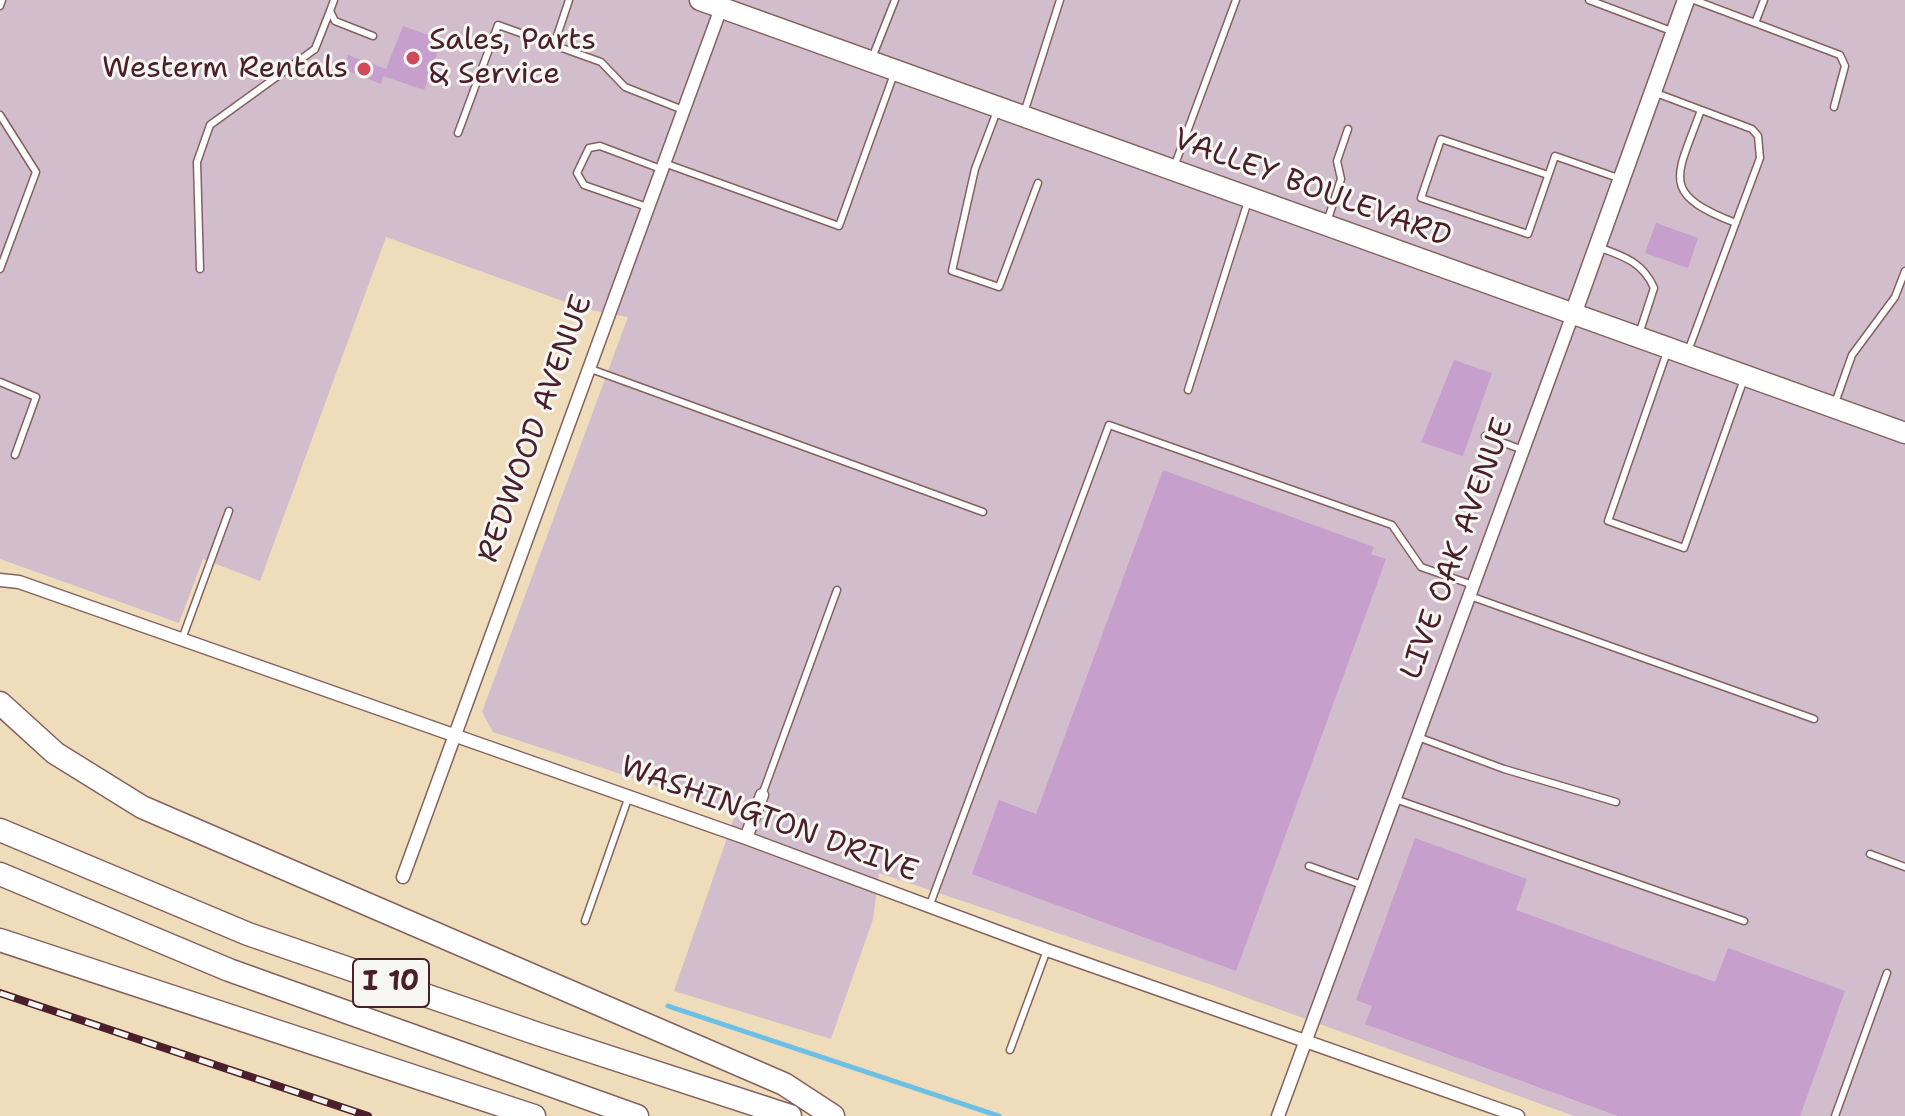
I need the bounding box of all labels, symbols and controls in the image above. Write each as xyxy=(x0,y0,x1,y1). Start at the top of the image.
place label: Sales, Parts & Service xyxy=(429,23,596,94)
marker: Sales, Parts & Service xyxy=(404,49,422,67)
place label: Westerm Rentals xyxy=(102,51,348,87)
marker: Westerm Rentals xyxy=(355,60,373,78)
street label: VALLEY BOULEVARD xyxy=(1168,122,1456,256)
street label: REDWOOD AVENUE xyxy=(471,291,601,567)
street label: LIVE OAK AVENUE xyxy=(1394,414,1522,684)
street label: WASHINGTON DRIVE xyxy=(615,749,923,891)
road number: I 10 xyxy=(353,959,429,1007)

